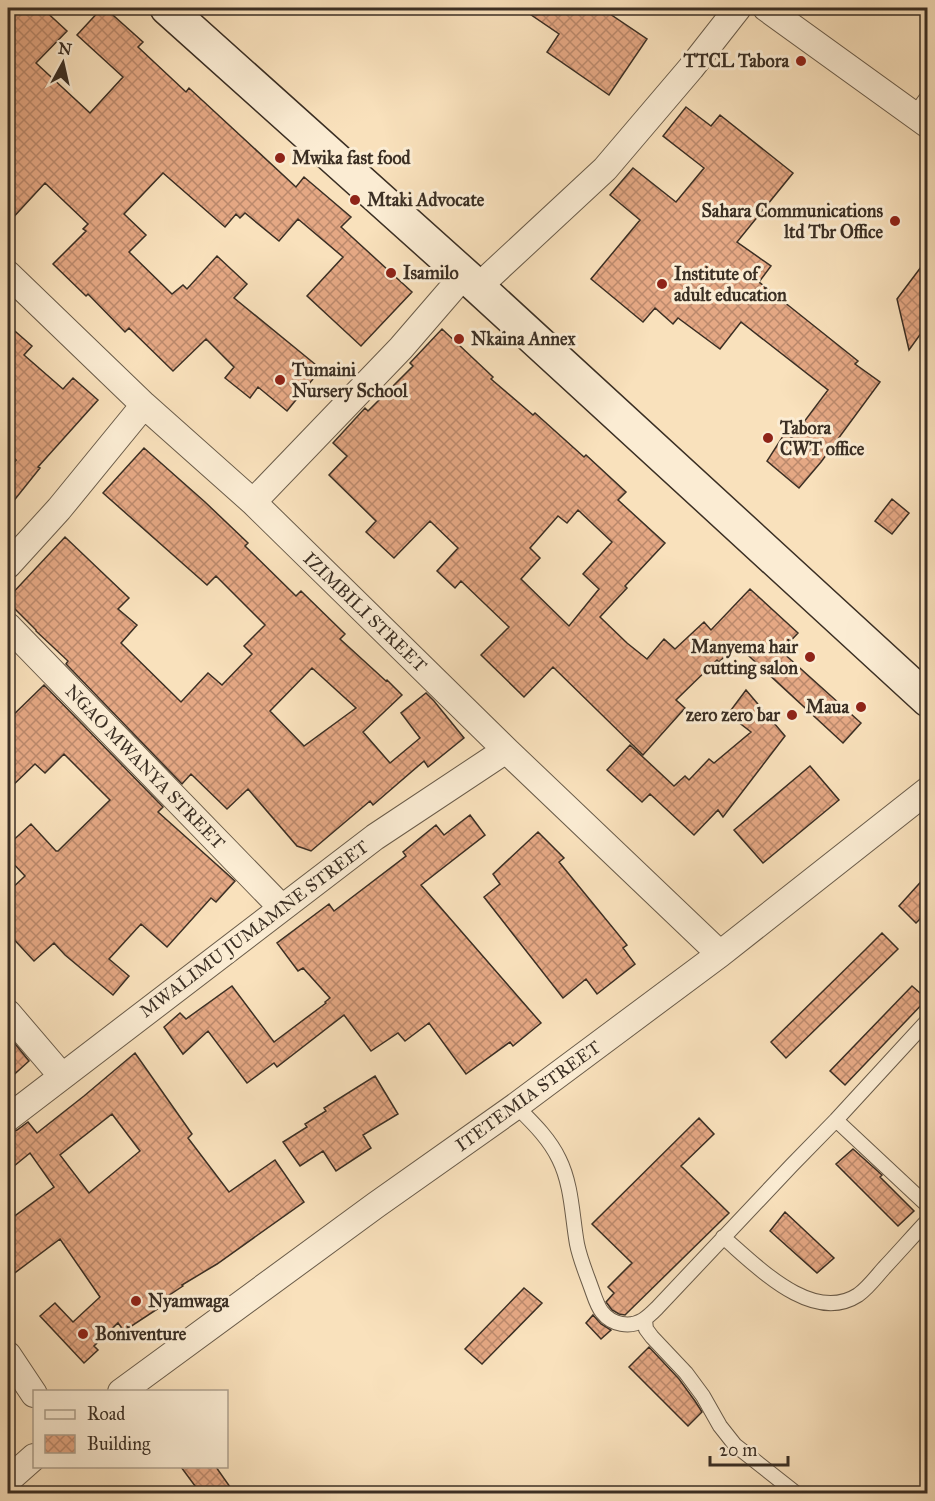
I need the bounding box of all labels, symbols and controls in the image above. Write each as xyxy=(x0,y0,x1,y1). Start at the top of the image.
north arrow xyxy=(33,33,93,93)
text: N xyxy=(57,38,73,59)
place label: TTCL Tabora xyxy=(683,50,789,72)
marker: TTCL Tabora xyxy=(794,54,808,68)
place label: Mwika fast food xyxy=(292,147,412,169)
marker: Mwika fast food xyxy=(273,151,287,165)
place label: Mtaki Advocate xyxy=(367,189,485,211)
marker: Mtaki Advocate xyxy=(348,193,362,207)
place label: Sahara Communications ltd Tbr Office xyxy=(702,200,884,243)
marker: Sahara Communications ltd Tbr Office xyxy=(888,214,902,228)
place label: Isamilo xyxy=(403,262,459,284)
place label: Institute of adult education xyxy=(674,263,787,306)
marker: Isamilo xyxy=(384,266,398,280)
marker: Institute of adult education xyxy=(655,277,669,291)
place label: Nkaina Annex xyxy=(471,328,576,350)
marker: Nkaina Annex xyxy=(452,332,466,346)
place label: Tumaini Nursery School xyxy=(291,359,409,403)
marker: Tumaini Nursery School xyxy=(273,373,287,387)
place label: Tabora CWT office xyxy=(779,417,865,460)
marker: Tabora CWT office xyxy=(761,431,775,445)
street label: IZIMBILI STREET xyxy=(299,547,431,677)
place label: Manyema hair cutting salon xyxy=(691,636,799,680)
marker: Manyema hair cutting salon xyxy=(803,650,817,664)
street label: NGAO MWANYA STREET xyxy=(61,680,229,854)
place label: Maua xyxy=(806,696,849,718)
marker: Maua xyxy=(854,700,868,714)
place label: zero zero bar xyxy=(686,704,781,726)
marker: zero zero bar xyxy=(785,708,799,722)
street label: MWALIMU JUMAMNE STREET xyxy=(135,836,373,1023)
street label: ITETEMIA STREET xyxy=(451,1036,605,1156)
place label: Nyamwaga xyxy=(148,1290,230,1313)
marker: Nyamwaga xyxy=(129,1294,143,1308)
place label: Boniventure xyxy=(95,1323,187,1345)
marker: Boniventure xyxy=(76,1327,90,1341)
legend xyxy=(33,1390,228,1468)
text: Road xyxy=(87,1403,125,1425)
scale bar xyxy=(710,1429,788,1467)
text: Building xyxy=(87,1433,151,1456)
text: 20 m xyxy=(719,1439,757,1461)

